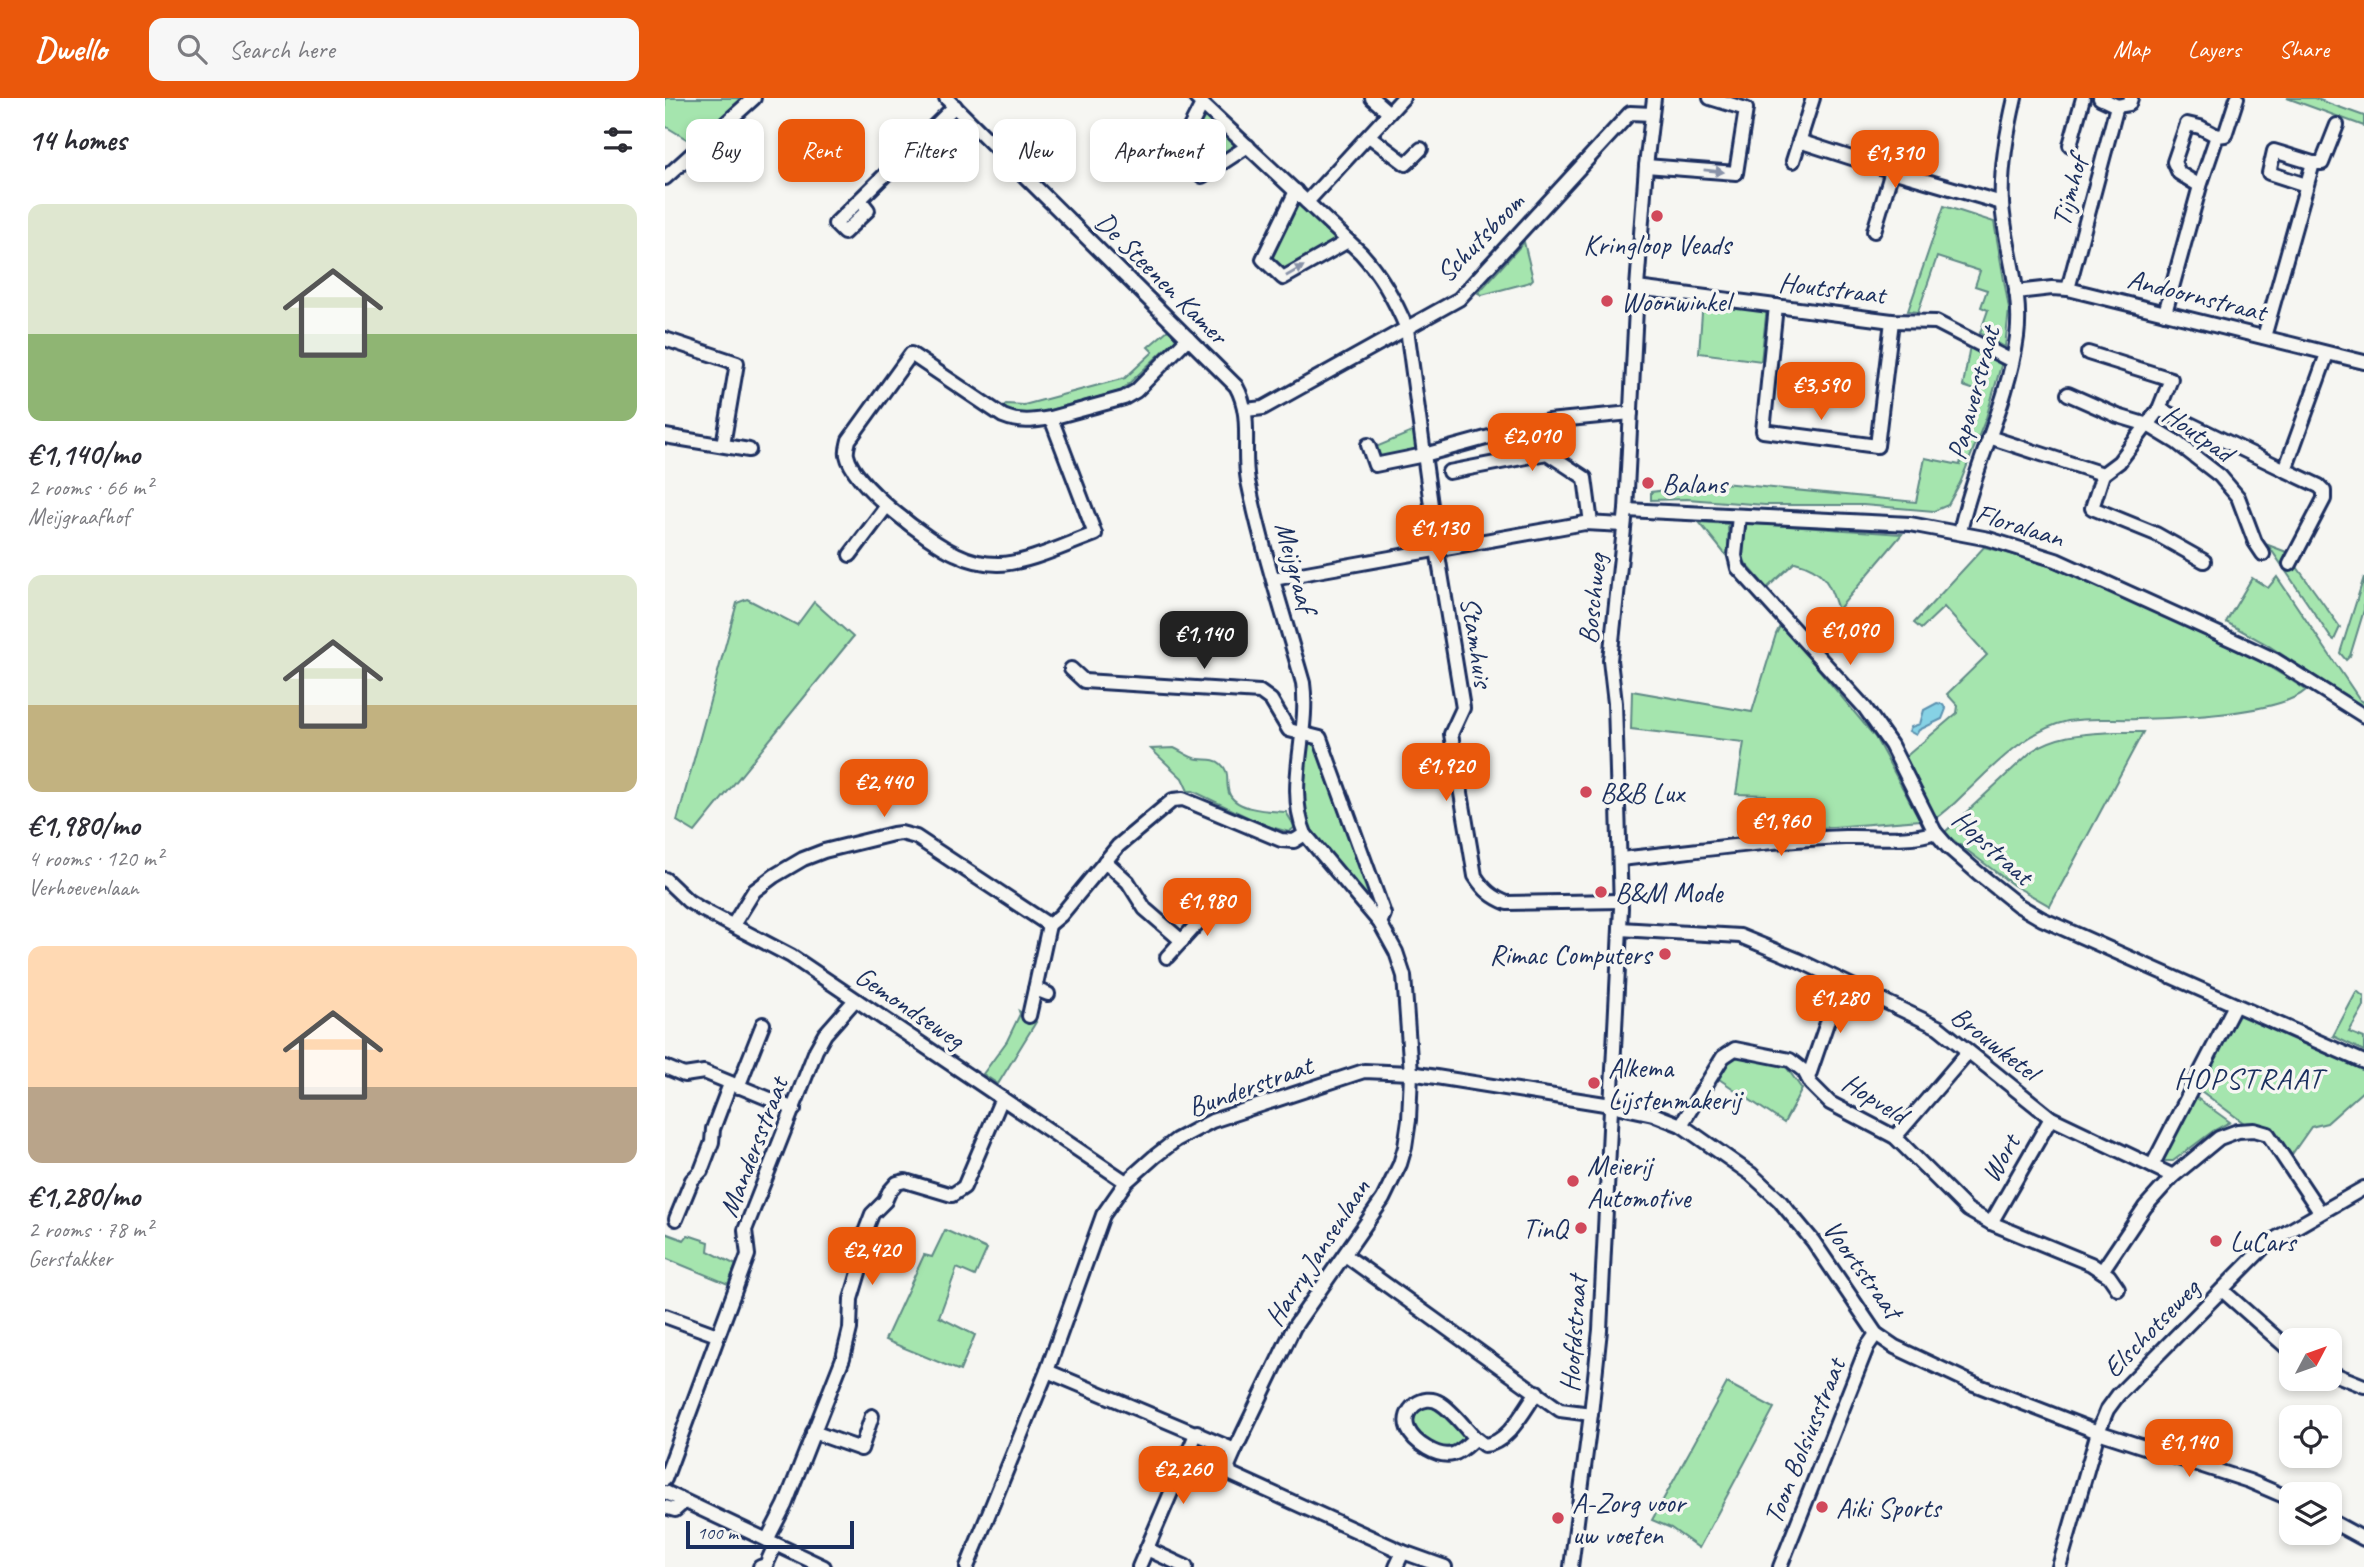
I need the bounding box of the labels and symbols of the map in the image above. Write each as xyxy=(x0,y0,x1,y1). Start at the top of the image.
pin: €1,310 xyxy=(1838,130,1952,190)
street label: Tijmhof xyxy=(2043,146,2097,230)
one-way arrow xyxy=(1703,166,1725,177)
street label: Schutsboom xyxy=(1428,183,1533,290)
street label: De Steenen Kamer xyxy=(1088,204,1237,353)
marker: Kringloop Veads xyxy=(1649,208,1665,224)
place label: Kringloop Veads xyxy=(1583,227,1733,262)
street label: Andoornstraat xyxy=(2124,261,2273,330)
street label: Houtstraat xyxy=(1777,264,1890,312)
one-way arrow xyxy=(1285,265,1305,277)
place label: Woonwinkel xyxy=(1621,284,1735,319)
marker: Woonwinkel xyxy=(1599,293,1615,309)
street label: Papaverstraat xyxy=(1938,320,2008,463)
pin: €3,590 xyxy=(1764,362,1878,422)
street label: Houtpad xyxy=(2156,396,2243,472)
pin: €2,010 xyxy=(1475,414,1589,473)
place label: Balans xyxy=(1662,466,1729,501)
marker: Balans xyxy=(1640,475,1656,491)
street label: Floralaan xyxy=(1972,495,2070,555)
pin: €1,130 xyxy=(1383,505,1497,565)
street label: Meijgraaf xyxy=(1267,518,1326,622)
street label: Boschweg xyxy=(1570,550,1614,646)
street label: Stamhuis xyxy=(1453,594,1502,692)
pin: €1,090 xyxy=(1793,608,1907,667)
pin: €1,140 xyxy=(1147,612,1261,671)
pin: €1,920 xyxy=(1389,744,1503,803)
pin: €2,440 xyxy=(827,760,941,819)
place label: B&B Lux xyxy=(1600,775,1686,810)
marker: B&B Lux xyxy=(1578,784,1594,800)
pin: €1,960 xyxy=(1724,798,1838,858)
street label: Hopstraat xyxy=(1945,802,2043,894)
place label: B&M Mode xyxy=(1615,875,1724,910)
pin: €1,980 xyxy=(1150,878,1264,938)
marker: B&M Mode xyxy=(1593,884,1609,900)
place label: Rimac Computers xyxy=(1489,937,1653,972)
marker: Rimac Computers xyxy=(1657,946,1673,962)
street label: Gemondseweg xyxy=(849,958,973,1057)
pin: €1,280 xyxy=(1783,976,1897,1035)
street label: Brouwketel xyxy=(1944,998,2050,1091)
street label: Bunderstraat xyxy=(1183,1046,1319,1125)
place label: Alkema Lijstenmakerij xyxy=(1608,1050,1745,1117)
district label: HOPSTRAAT xyxy=(2174,1059,2328,1097)
street label: Hopveld xyxy=(1836,1065,1917,1134)
street label: Mandersstraat xyxy=(710,1070,797,1222)
marker: Alkema Lijstenmakerij xyxy=(1586,1075,1602,1091)
street label: Wort xyxy=(1972,1126,2029,1188)
place label: Meierij Automotive xyxy=(1587,1148,1692,1215)
street label: Harry Jansenlaan xyxy=(1256,1171,1378,1332)
marker: Meierij Automotive xyxy=(1565,1173,1581,1189)
place label: TinQ xyxy=(1523,1211,1570,1246)
street label: Voortstraat xyxy=(1815,1213,1913,1328)
marker: TinQ xyxy=(1573,1220,1589,1236)
place label: LuCars xyxy=(2230,1224,2298,1259)
pin: €2,420 xyxy=(815,1228,929,1287)
marker: LuCars xyxy=(2208,1233,2224,1249)
street label: Elschotseweg xyxy=(2095,1270,2208,1385)
street label: Hoofdstraat xyxy=(1551,1271,1595,1393)
north arrow xyxy=(2279,1328,2341,1391)
street label: Toon Bolsiusstraat xyxy=(1755,1351,1854,1529)
pin: €1,140 xyxy=(2132,1420,2246,1479)
pin: €2,260 xyxy=(1126,1446,1240,1506)
place label: A-Zorg voor uw voeten xyxy=(1572,1485,1688,1552)
place label: Aiki Sports xyxy=(1836,1490,1943,1525)
marker: Aiki Sports xyxy=(1814,1499,1830,1515)
marker: A-Zorg voor uw voeten xyxy=(1550,1510,1566,1526)
scale bar xyxy=(686,1518,854,1550)

